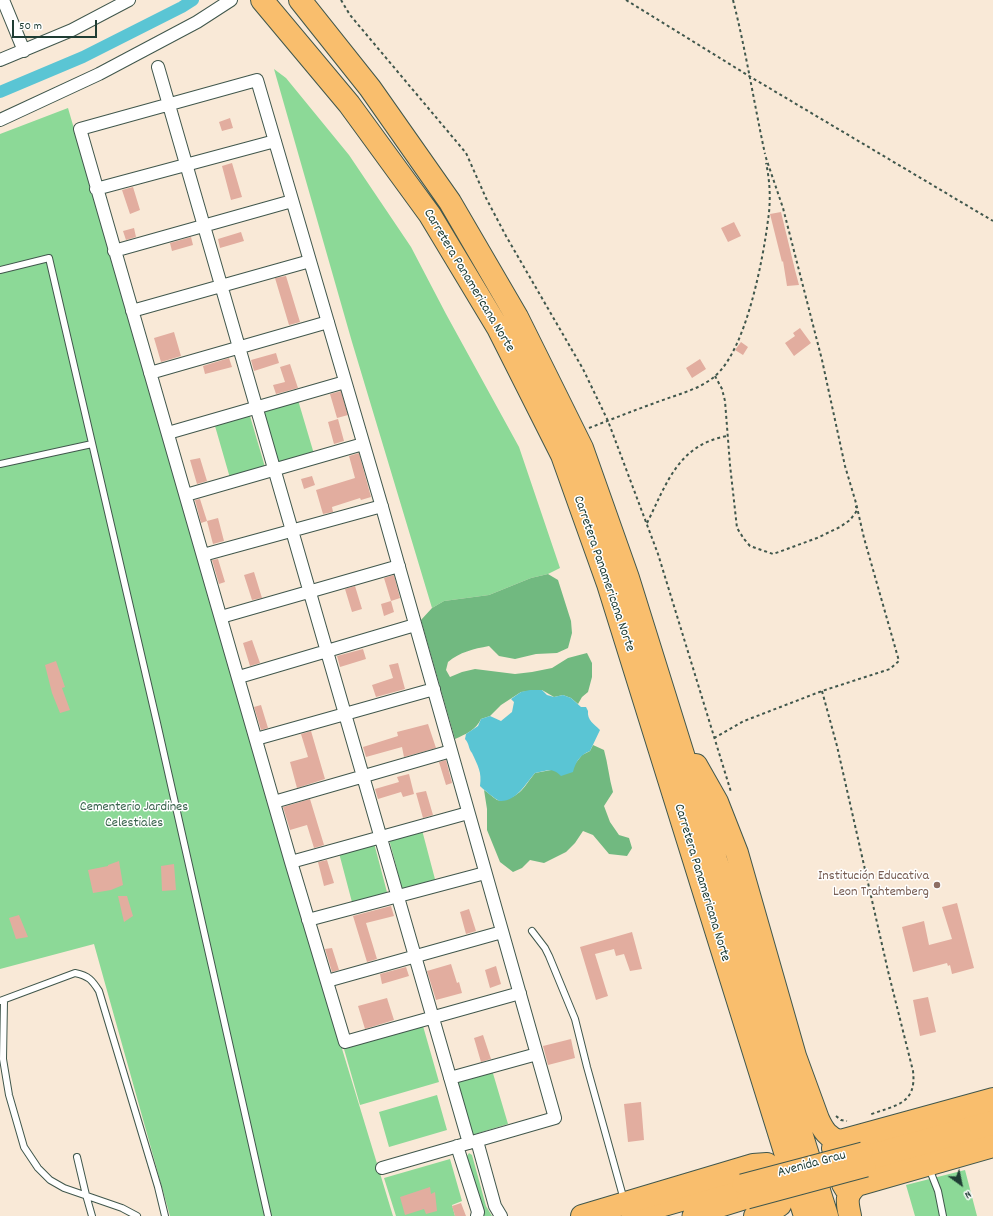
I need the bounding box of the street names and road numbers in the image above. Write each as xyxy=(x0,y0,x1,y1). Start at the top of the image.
street label: Carretera Panamericana Norte xyxy=(419,206,517,356)
street label: Carretera Panamericana Norte xyxy=(568,494,638,654)
street label: Carretera Panamericana Norte xyxy=(669,802,733,964)
street label: Avenida Grau xyxy=(776,1148,848,1182)

